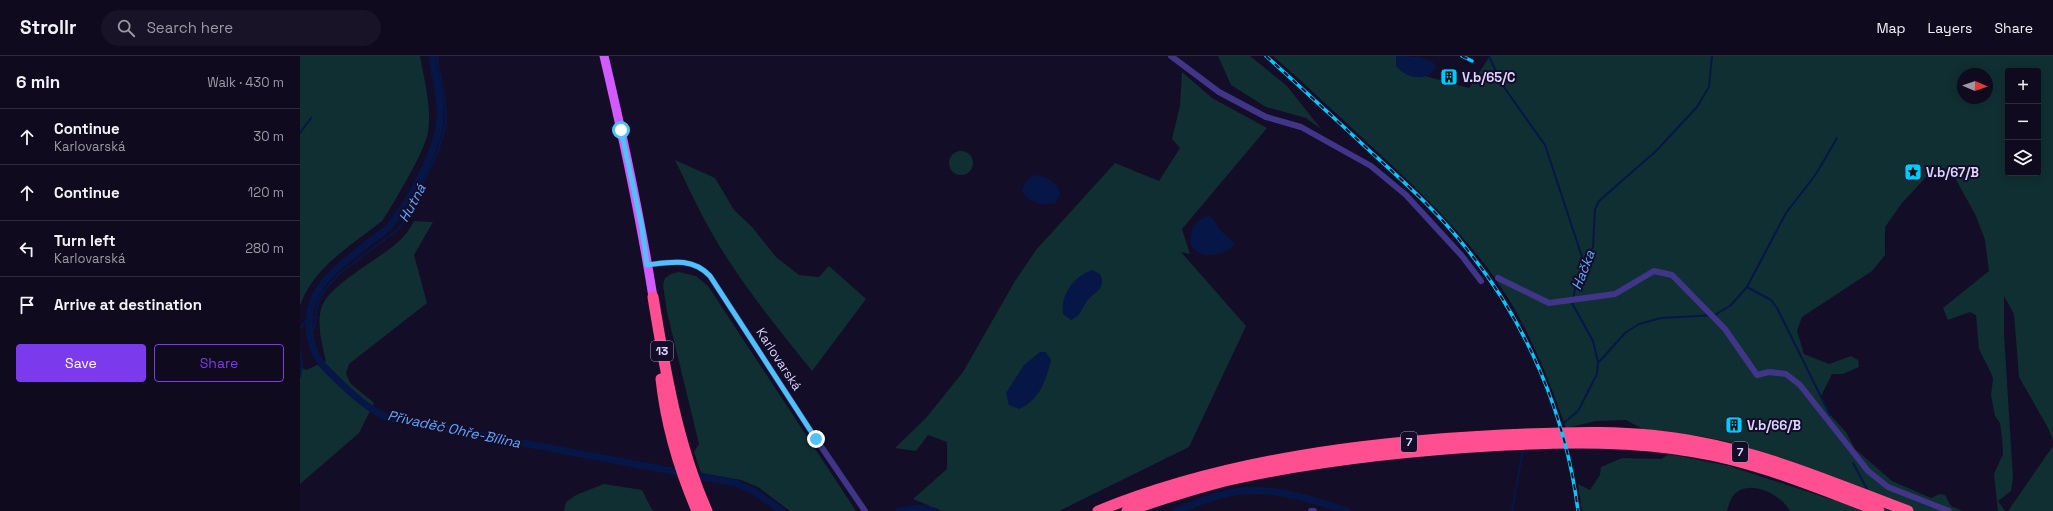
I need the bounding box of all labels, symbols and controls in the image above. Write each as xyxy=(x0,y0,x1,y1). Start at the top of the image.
search box xyxy=(101,10,381,46)
text: Strollr xyxy=(20,15,77,40)
icon: search xyxy=(115,17,137,39)
text: Search here xyxy=(147,18,233,37)
text: Map xyxy=(1876,19,1906,37)
text: Layers xyxy=(1928,19,1972,37)
text: Share xyxy=(1994,19,2033,37)
building icon: V.b/65/C xyxy=(1439,67,1459,87)
north arrow xyxy=(1957,68,1993,104)
map controls xyxy=(2005,68,2041,176)
button: + xyxy=(2005,68,2041,104)
place label: V.b/65/C xyxy=(1462,69,1515,86)
text: 6 min xyxy=(16,71,60,93)
text: Walk · 430 m xyxy=(207,74,284,91)
button: − xyxy=(2005,104,2041,140)
text: Continue xyxy=(54,119,120,138)
route start xyxy=(612,121,630,139)
icon: ahead xyxy=(16,126,38,148)
text: 30 m xyxy=(253,128,284,145)
text: Karlovarská xyxy=(54,138,125,155)
button: layers xyxy=(2005,140,2041,176)
place icon: V.b/67/B xyxy=(1903,162,1923,182)
place label: V.b/67/B xyxy=(1926,164,1979,181)
water label: Hutná xyxy=(394,180,430,225)
icon: ahead xyxy=(16,182,38,204)
text: Continue xyxy=(54,183,120,202)
text: 120 m xyxy=(248,184,284,201)
text: Turn left xyxy=(54,231,116,250)
icon: left xyxy=(16,238,38,260)
text: 280 m xyxy=(245,240,284,257)
water label: Hačka xyxy=(1567,247,1599,292)
text: Karlovarská xyxy=(54,250,125,267)
icon: arrive xyxy=(16,294,38,316)
text: Arrive at destination xyxy=(54,295,202,314)
street label: Karlovarská xyxy=(752,324,806,394)
road number: 13 xyxy=(651,341,673,361)
button: Save xyxy=(16,344,146,382)
button: Share xyxy=(154,344,284,382)
water label: Přivaděč Ohře-Bílina xyxy=(386,406,523,452)
building icon: V.b/66/B xyxy=(1724,415,1744,435)
place label: V.b/66/B xyxy=(1747,417,1801,434)
route end xyxy=(807,430,825,448)
road number: 7 xyxy=(1401,432,1417,452)
road number: 7 xyxy=(1732,442,1748,462)

